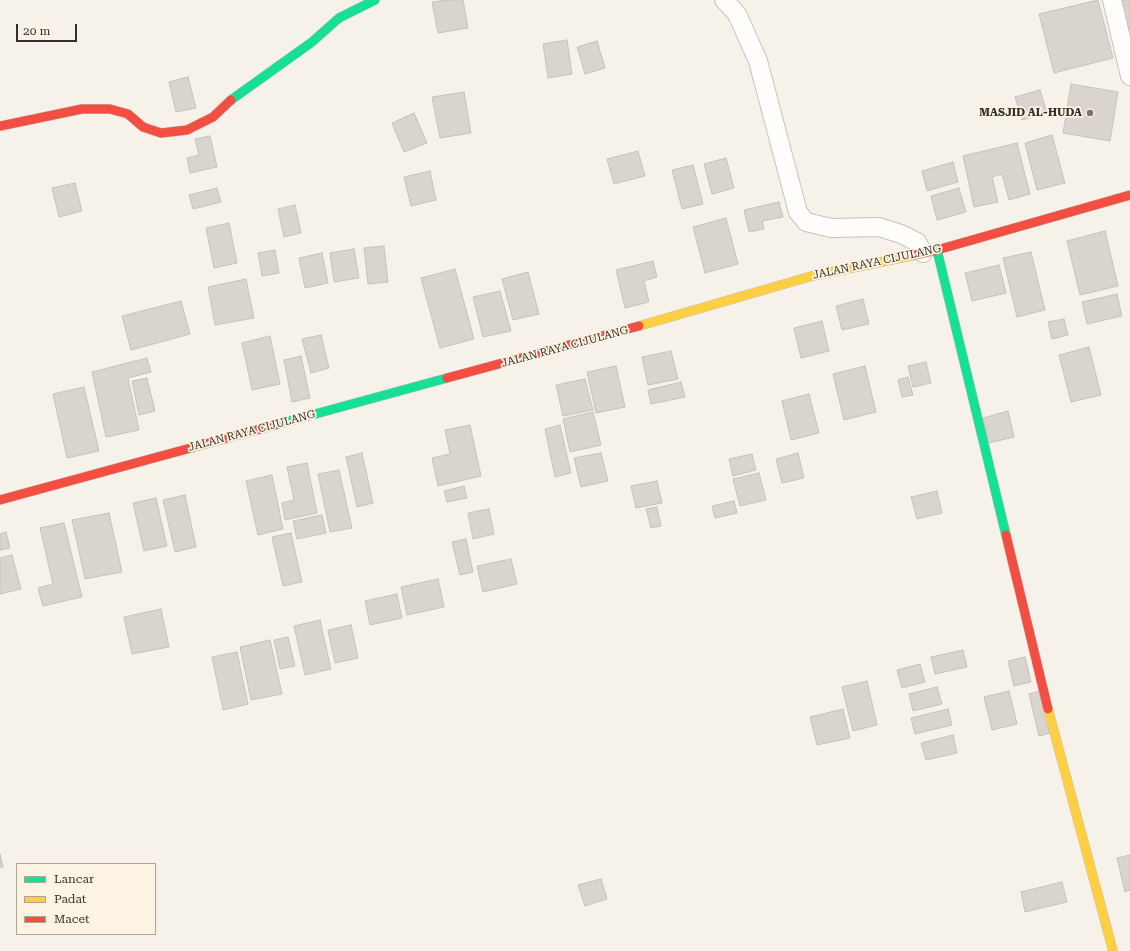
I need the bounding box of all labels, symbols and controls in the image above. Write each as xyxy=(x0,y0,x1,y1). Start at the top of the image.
scale bar xyxy=(18,16,79,42)
text: 20 m xyxy=(23,24,50,38)
place label: MASJID AL-HUDA xyxy=(979,106,1082,120)
marker: MASJID AL-HUDA xyxy=(1085,108,1095,118)
street label: JALAN RAYA CIJULANG xyxy=(812,242,942,282)
street label: JALAN RAYA CIJULANG xyxy=(500,324,630,370)
street label: JALAN RAYA CIJULANG xyxy=(187,408,317,454)
legend xyxy=(16,863,156,935)
text: Lancar xyxy=(54,872,94,886)
text: Padat xyxy=(54,892,86,906)
text: Macet xyxy=(54,912,89,926)

